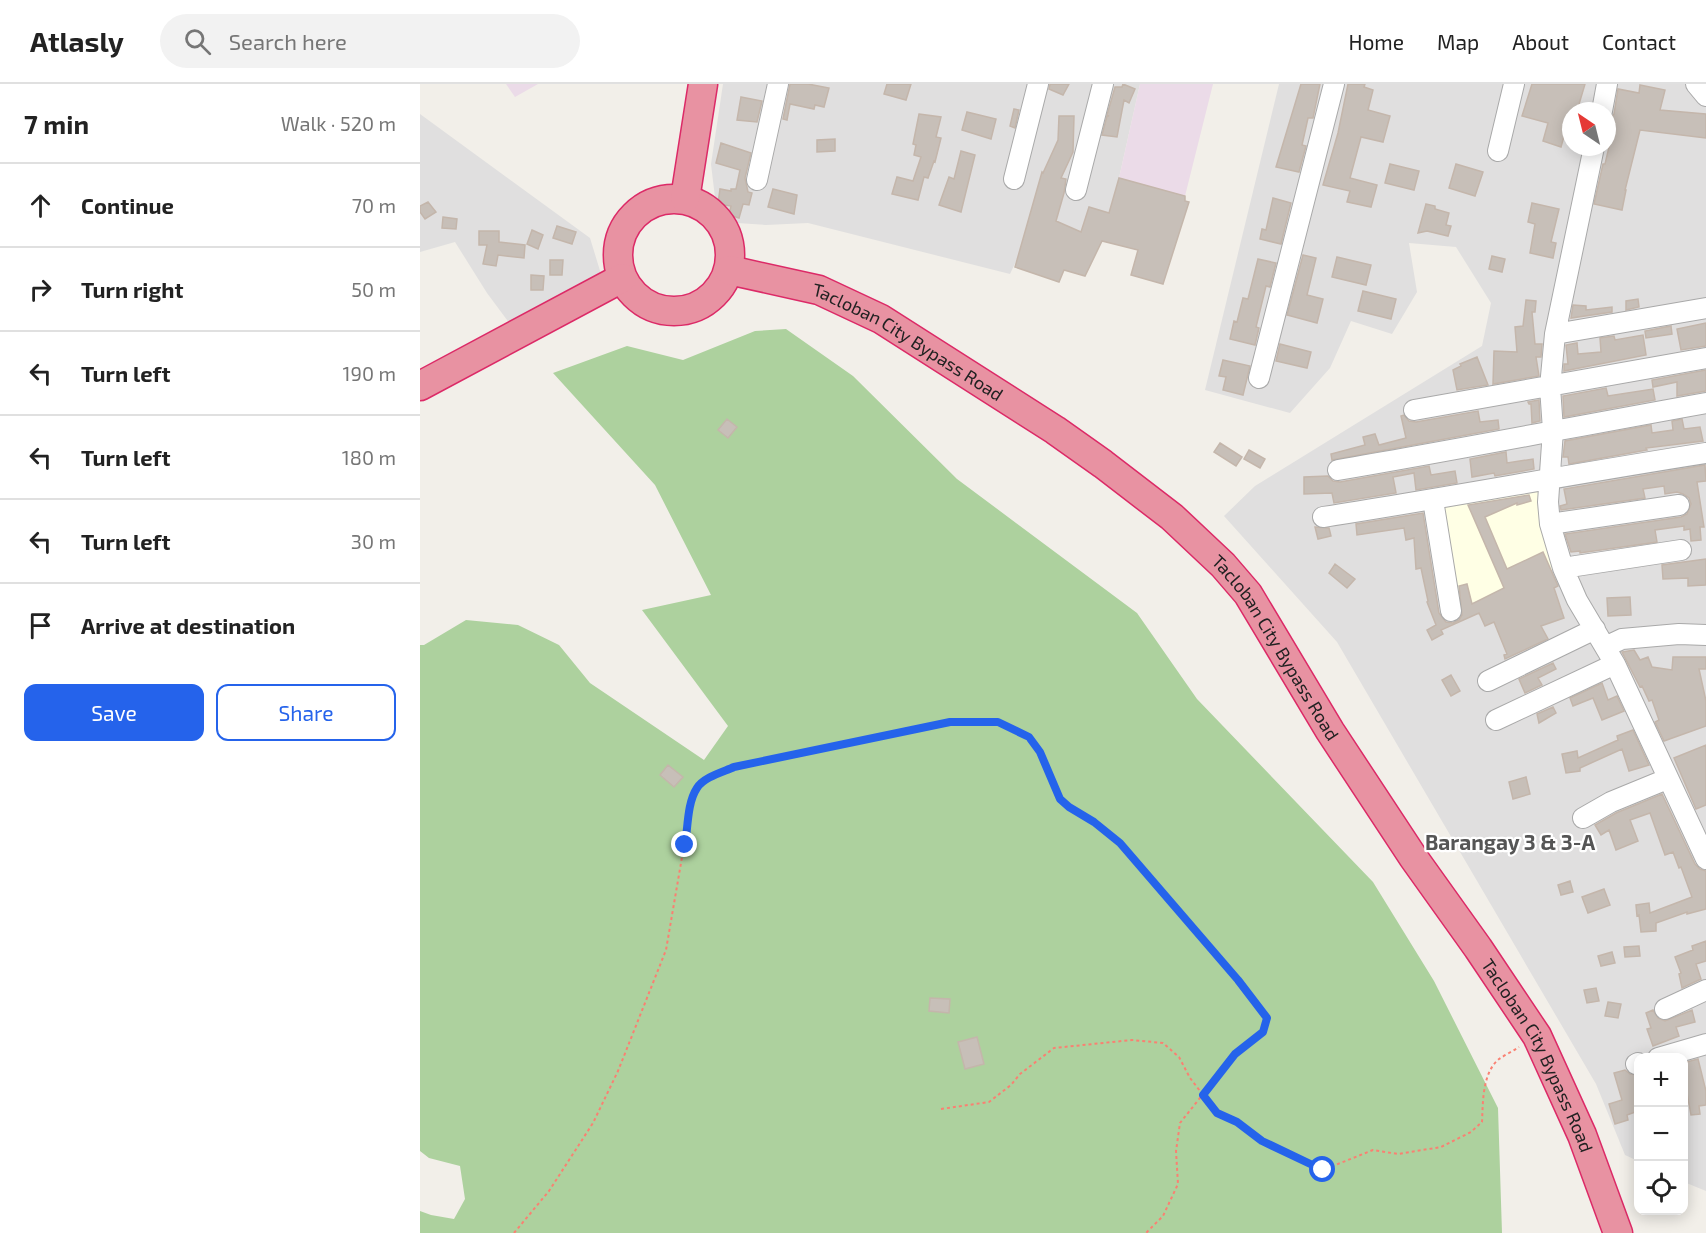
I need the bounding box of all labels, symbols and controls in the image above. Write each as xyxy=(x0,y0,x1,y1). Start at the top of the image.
search box xyxy=(160,14,580,68)
text: Atlasly xyxy=(30,24,124,58)
icon: search xyxy=(181,25,214,58)
text: Search here xyxy=(229,28,347,54)
text: Home xyxy=(1348,29,1404,54)
text: Map xyxy=(1437,29,1479,54)
text: About xyxy=(1512,29,1569,54)
text: Contact xyxy=(1602,29,1676,54)
north arrow xyxy=(1562,102,1616,156)
text: 7 min xyxy=(24,108,89,139)
text: Walk · 520 m xyxy=(281,111,396,135)
icon: ahead xyxy=(24,189,57,222)
text: Continue xyxy=(81,192,174,218)
text: 70 m xyxy=(352,193,396,217)
icon: right xyxy=(24,273,57,306)
text: Turn right xyxy=(81,276,183,302)
text: 50 m xyxy=(351,277,396,301)
street label: Tacloban City Bypass Road xyxy=(811,278,1007,405)
icon: left xyxy=(24,357,57,390)
text: Turn left xyxy=(81,360,170,386)
text: 190 m xyxy=(343,361,396,385)
icon: left xyxy=(24,441,57,474)
text: Turn left xyxy=(81,444,170,470)
text: 180 m xyxy=(342,445,396,469)
icon: left xyxy=(24,525,57,558)
text: Turn left xyxy=(81,528,170,554)
text: 30 m xyxy=(351,529,396,553)
street label: Tacloban City Bypass Road xyxy=(1208,550,1344,744)
icon: arrive xyxy=(24,609,57,642)
text: Arrive at destination xyxy=(81,612,295,638)
button: Save xyxy=(24,684,204,741)
button: Share xyxy=(216,684,396,741)
district label: Barangay 3 & 3-A xyxy=(1425,829,1595,855)
route end xyxy=(671,831,697,857)
street label: Tacloban City Bypass Road xyxy=(1477,954,1598,1155)
map controls xyxy=(1634,1053,1688,1215)
button: + xyxy=(1634,1053,1688,1107)
button: − xyxy=(1634,1107,1688,1161)
route start xyxy=(1309,1156,1335,1182)
button: locate xyxy=(1634,1161,1688,1215)

